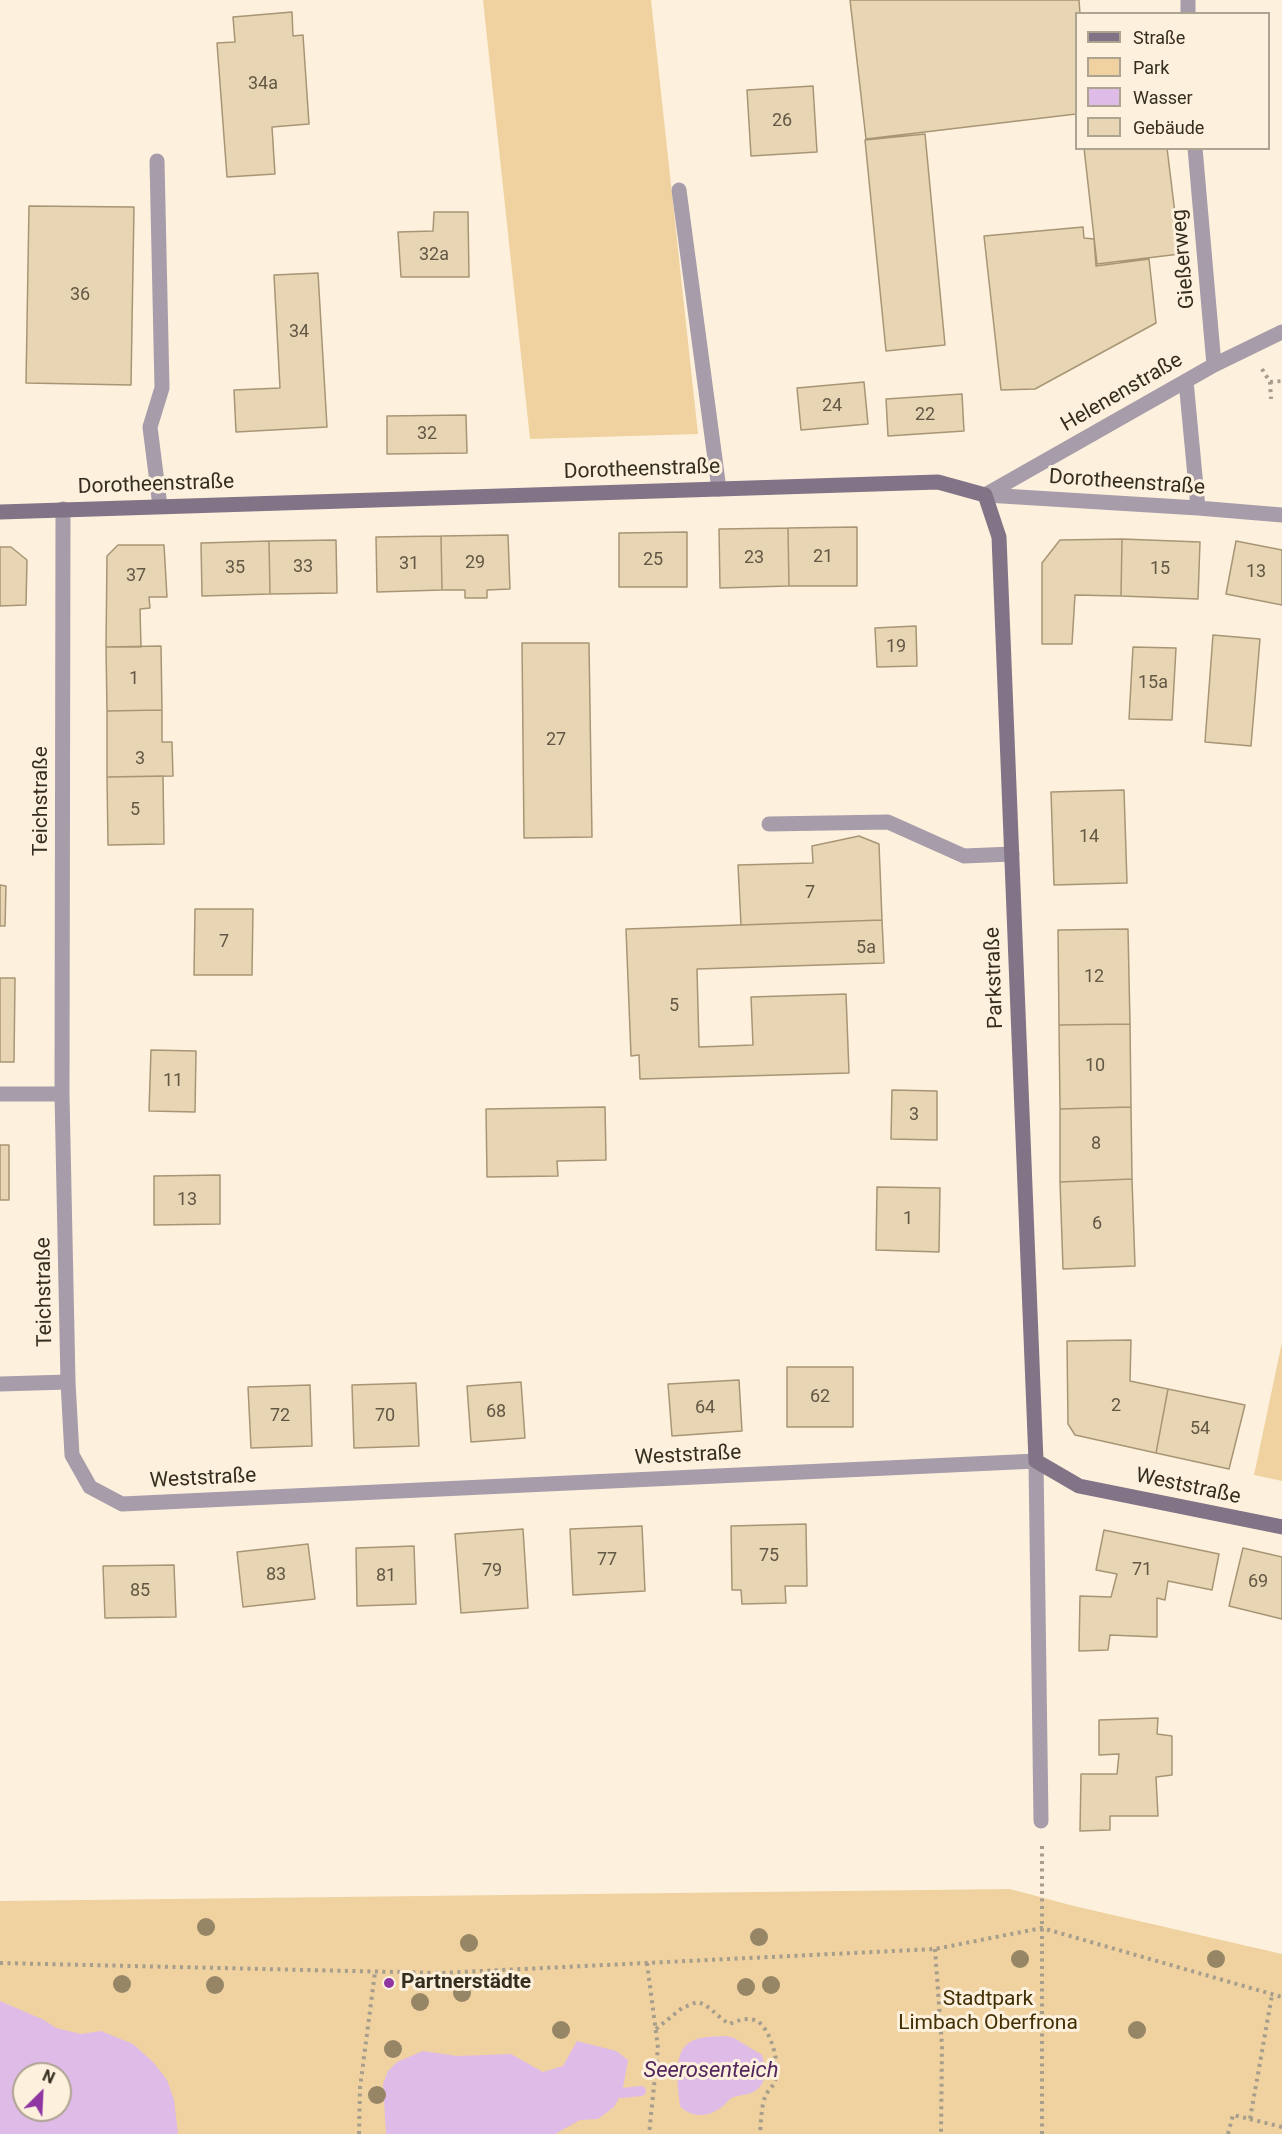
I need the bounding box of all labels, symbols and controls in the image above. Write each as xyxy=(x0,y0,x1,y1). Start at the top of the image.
legend xyxy=(1075,12,1270,150)
text: Straße xyxy=(1133,27,1185,48)
text: Park xyxy=(1133,57,1169,78)
house number: 34a xyxy=(248,73,278,95)
text: Wasser xyxy=(1133,87,1193,108)
house number: 26 xyxy=(772,110,792,132)
text: Gebäude xyxy=(1133,117,1204,138)
street label: Gießerweg xyxy=(1167,208,1201,310)
house number: 32a xyxy=(419,244,449,266)
house number: 36 xyxy=(70,284,90,306)
house number: 34 xyxy=(289,321,309,343)
street label: Helenenstraße xyxy=(1057,348,1187,438)
house number: 24 xyxy=(822,395,842,417)
house number: 22 xyxy=(915,404,935,426)
house number: 32 xyxy=(417,423,437,445)
street label: Dorotheenstraße xyxy=(563,455,721,485)
street label: Dorotheenstraße xyxy=(1048,465,1206,501)
street label: Dorotheenstraße xyxy=(77,470,235,500)
house number: 21 xyxy=(813,546,833,568)
house number: 23 xyxy=(744,547,764,569)
house number: 25 xyxy=(643,549,663,571)
house number: 29 xyxy=(465,552,485,574)
house number: 31 xyxy=(399,553,419,575)
house number: 33 xyxy=(293,556,313,578)
house number: 35 xyxy=(225,557,245,579)
house number: 15 xyxy=(1150,558,1170,580)
house number: 13 xyxy=(1246,561,1266,583)
house number: 37 xyxy=(126,565,146,587)
house number: 19 xyxy=(886,636,906,658)
house number: 1 xyxy=(129,668,139,690)
house number: 15a xyxy=(1138,672,1168,694)
house number: 27 xyxy=(546,729,566,751)
street label: Teichstraße xyxy=(29,746,55,856)
house number: 3 xyxy=(135,748,145,770)
house number: 5 xyxy=(130,799,140,821)
house number: 14 xyxy=(1079,826,1099,848)
house number: 7 xyxy=(805,882,815,904)
street label: Parkstraße xyxy=(981,927,1009,1029)
house number: 7 xyxy=(219,931,229,953)
house number: 5a xyxy=(856,937,876,959)
house number: 12 xyxy=(1084,966,1104,988)
house number: 5 xyxy=(669,995,679,1017)
house number: 10 xyxy=(1085,1055,1105,1077)
house number: 11 xyxy=(163,1070,183,1092)
house number: 3 xyxy=(909,1104,919,1126)
house number: 8 xyxy=(1091,1133,1101,1155)
house number: 13 xyxy=(177,1189,197,1211)
house number: 1 xyxy=(903,1208,913,1230)
house number: 6 xyxy=(1092,1213,1102,1235)
street label: Teichstraße xyxy=(31,1237,59,1347)
house number: 62 xyxy=(810,1386,830,1408)
house number: 2 xyxy=(1111,1395,1121,1417)
house number: 64 xyxy=(695,1397,715,1419)
house number: 68 xyxy=(486,1401,506,1423)
house number: 72 xyxy=(270,1405,290,1427)
house number: 70 xyxy=(375,1405,395,1427)
house number: 54 xyxy=(1190,1418,1210,1440)
street label: Weststraße xyxy=(634,1441,742,1471)
street label: Weststraße xyxy=(149,1464,257,1494)
street label: Weststraße xyxy=(1133,1464,1243,1510)
house number: 75 xyxy=(759,1545,779,1567)
house number: 77 xyxy=(597,1549,617,1571)
house number: 71 xyxy=(1132,1559,1152,1581)
house number: 79 xyxy=(482,1560,502,1582)
house number: 83 xyxy=(266,1564,286,1586)
house number: 81 xyxy=(376,1565,396,1587)
house number: 69 xyxy=(1248,1571,1268,1593)
house number: 85 xyxy=(130,1580,150,1602)
place label: Partnerstädte xyxy=(401,1970,531,1996)
marker: Partnerstädte xyxy=(382,1976,396,1990)
park label: Stadtpark Limbach Oberfrona xyxy=(898,1987,1078,2037)
water label: Seerosenteich xyxy=(644,2058,778,2084)
north arrow xyxy=(12,2062,72,2122)
text: N xyxy=(40,2066,58,2088)

